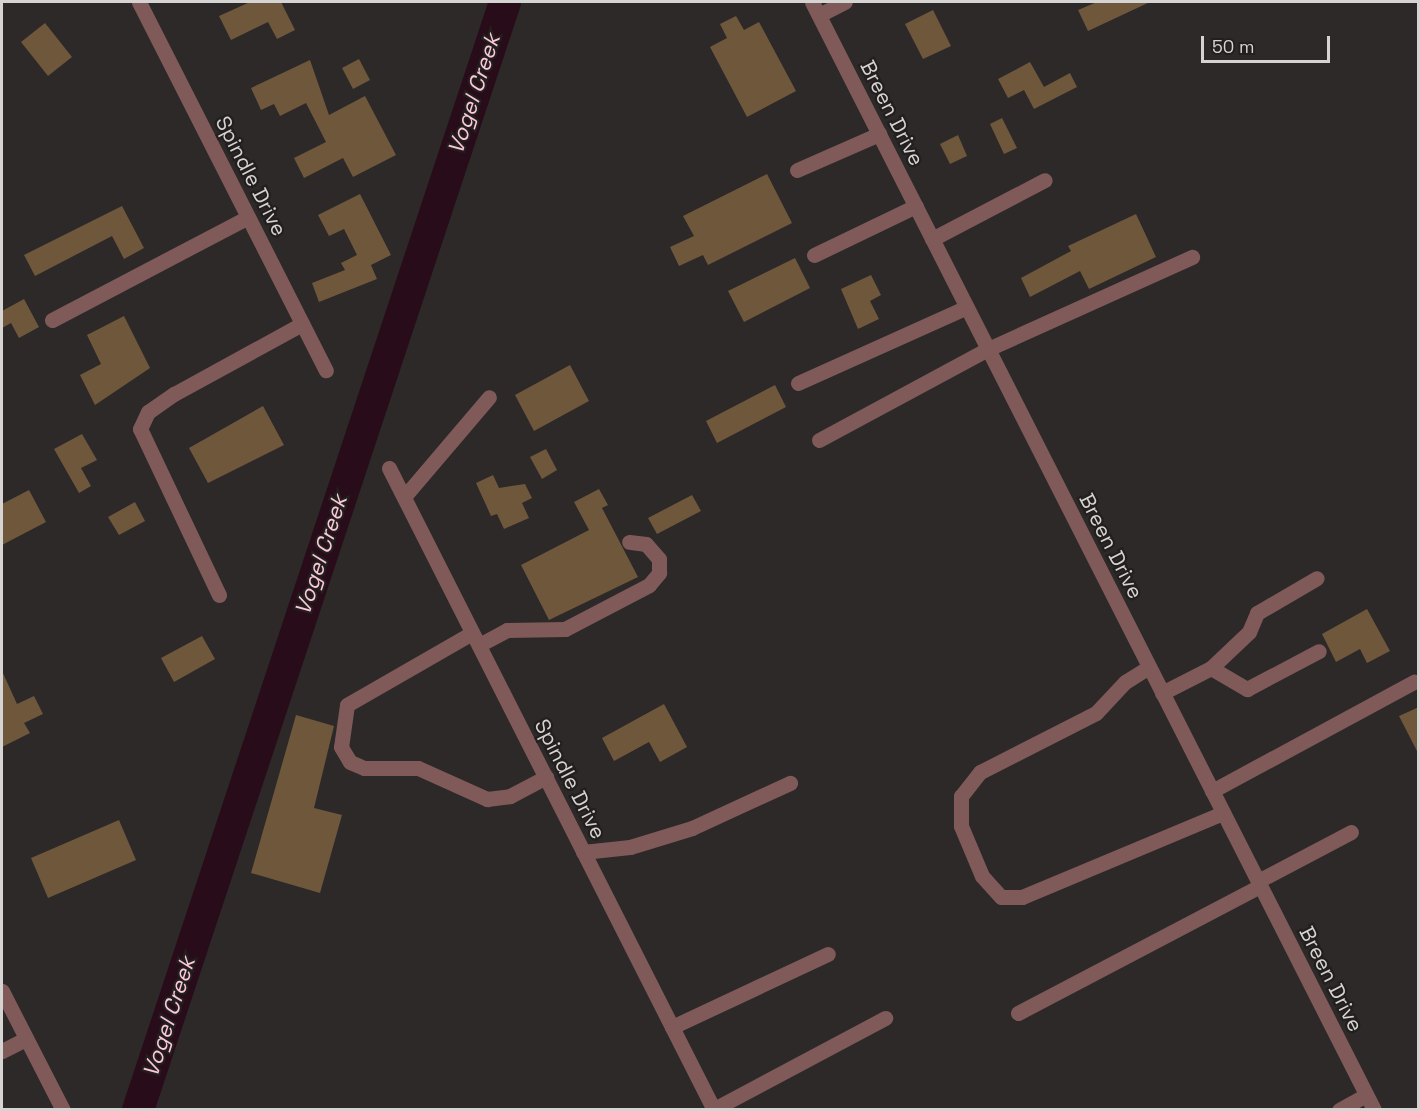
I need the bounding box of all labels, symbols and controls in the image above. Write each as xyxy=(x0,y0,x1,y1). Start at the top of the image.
scale bar xyxy=(1204,24,1333,62)
water label: Vogel Creek xyxy=(442,31,506,157)
text: 50 m xyxy=(1212,35,1254,58)
street label: Breen Drive xyxy=(855,56,929,170)
street label: Spindle Drive xyxy=(210,112,292,240)
street label: Breen Drive xyxy=(1074,489,1148,603)
water label: Vogel Creek xyxy=(289,492,353,618)
street label: Spindle Drive xyxy=(529,715,611,843)
street label: Breen Drive xyxy=(1294,922,1368,1036)
water label: Vogel Creek xyxy=(137,954,201,1080)

